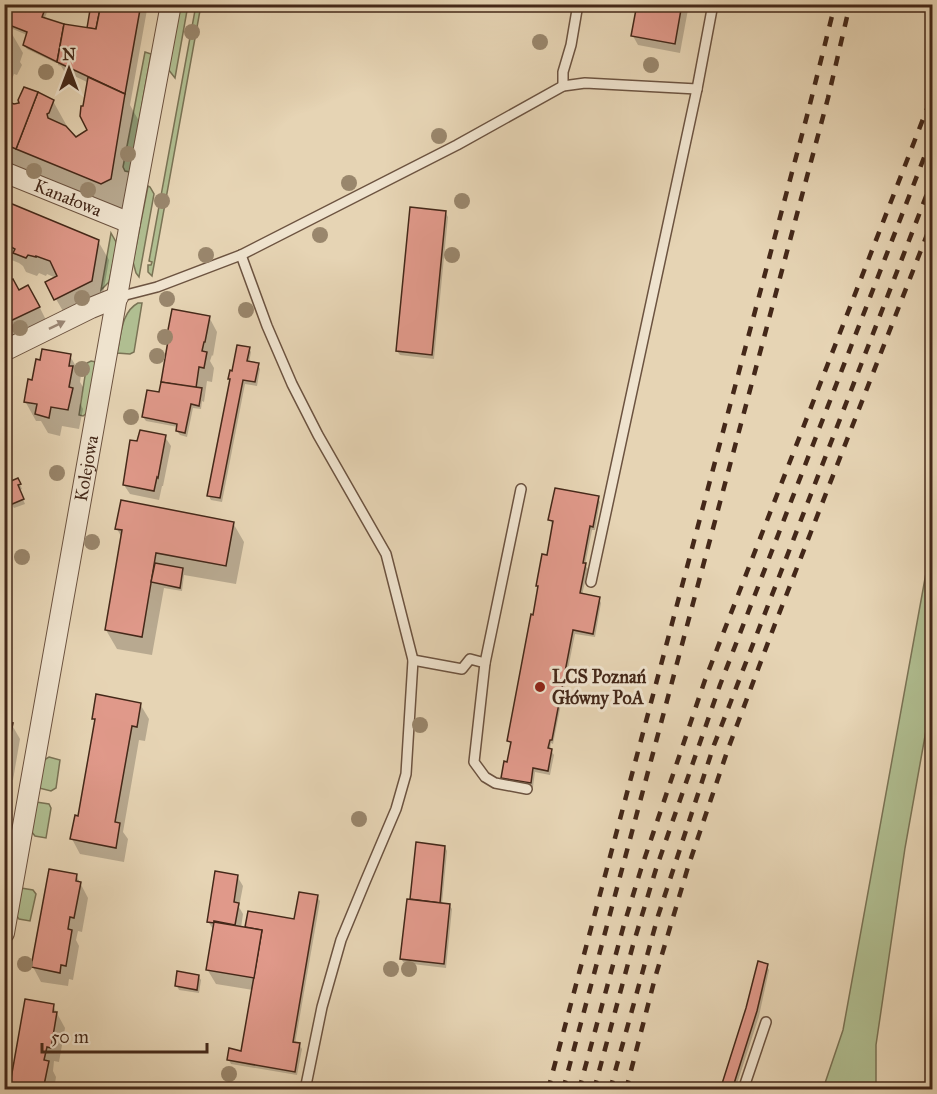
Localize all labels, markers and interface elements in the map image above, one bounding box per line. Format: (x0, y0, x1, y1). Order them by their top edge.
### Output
north arrow (39, 39, 99, 99)
text: N (62, 45, 76, 64)
street label: Kanałowa (31, 174, 105, 222)
one-way arrow (48, 320, 66, 330)
street label: Kolejowa (70, 433, 103, 503)
place label: LCS Poznań Główny PoA (552, 666, 647, 710)
marker: LCS Poznań Główny PoA (533, 680, 547, 694)
scale bar (42, 1016, 207, 1054)
text: 50 m (51, 1026, 89, 1048)

